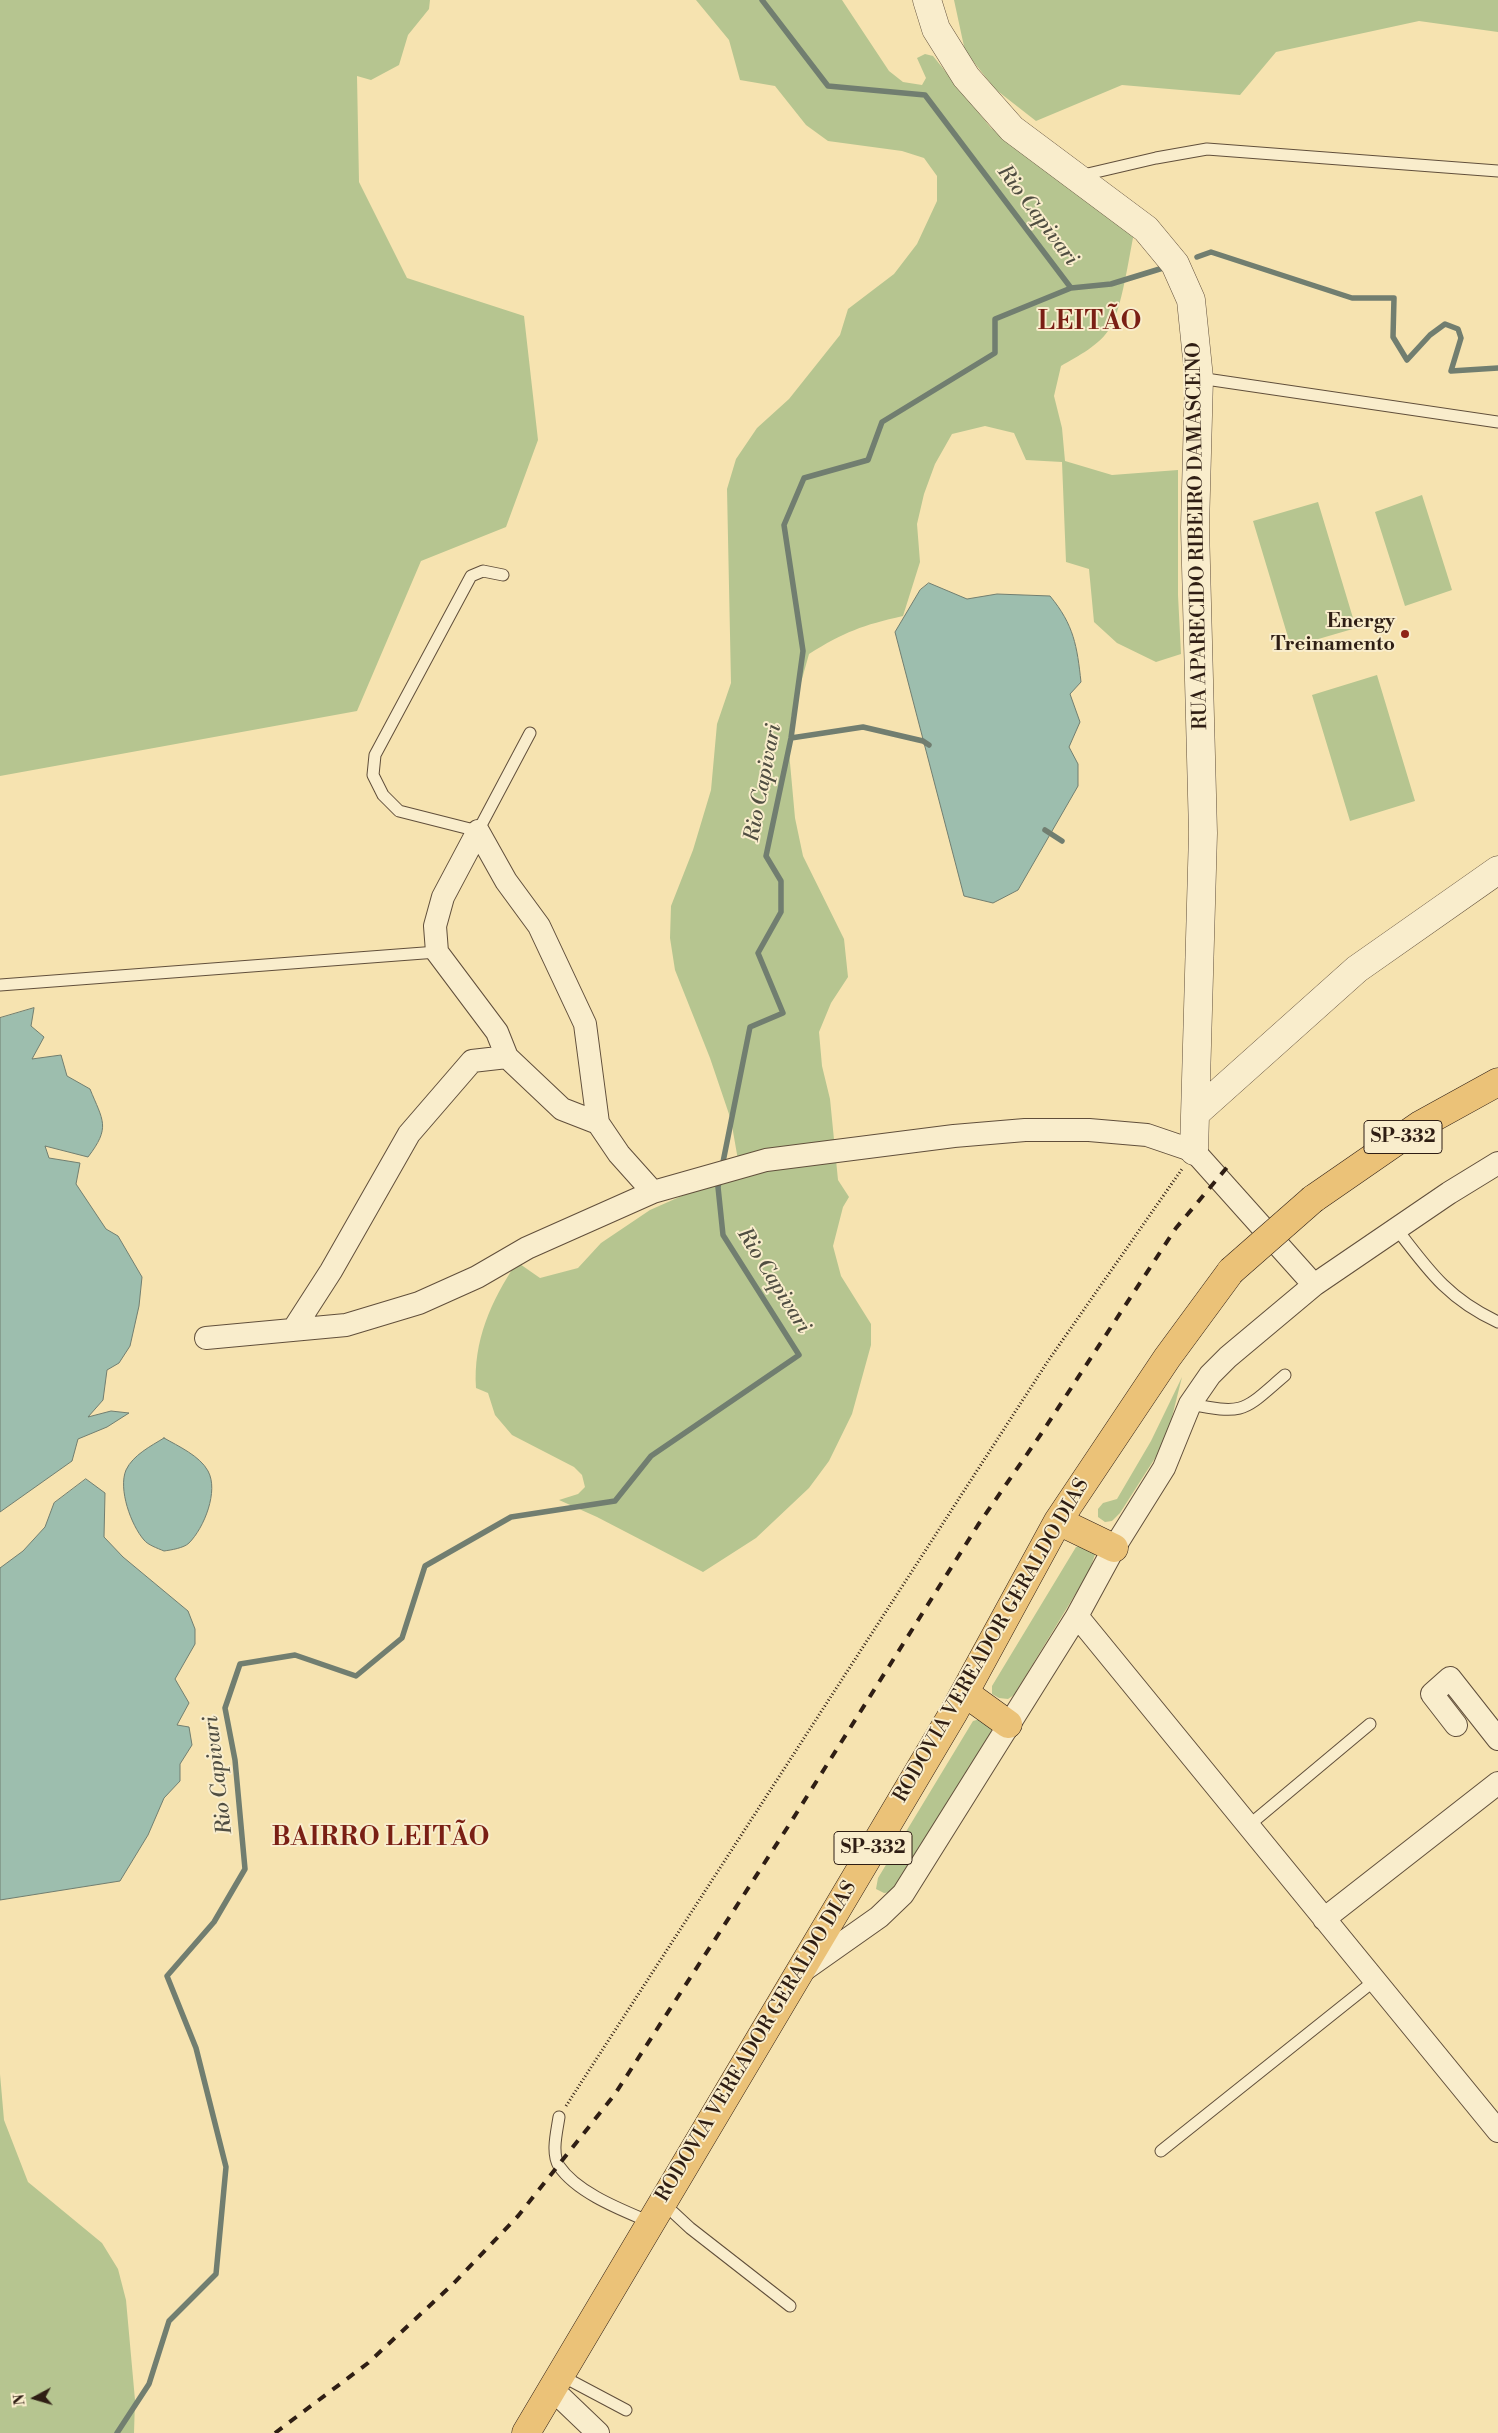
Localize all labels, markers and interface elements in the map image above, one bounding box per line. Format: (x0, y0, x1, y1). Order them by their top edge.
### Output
water label: Rio Capivari (991, 161, 1083, 271)
district label: LEITÃO (1037, 308, 1143, 338)
street label: RUA APARECIDO RIBEIRO DAMASCENO (1183, 342, 1213, 730)
place label: Energy Treinamento (1271, 610, 1395, 657)
marker: Energy Treinamento (1399, 628, 1411, 640)
water label: Rio Capivari (740, 722, 788, 844)
road number: SP-332 (1364, 1120, 1442, 1154)
water label: Rio Capivari (731, 1224, 815, 1338)
street label: RODOVIA VEREADOR GERALDO DIAS (889, 1475, 1095, 1807)
water label: Rio Capivari (199, 1714, 239, 1836)
district label: BAIRRO LEITÃO (270, 1824, 492, 1854)
road number: SP-332 (834, 1832, 912, 1865)
street label: RODOVIA VEREADOR GERALDO DIAS (651, 1877, 863, 2207)
north arrow (10, 2373, 60, 2423)
text: N (11, 2393, 30, 2406)

